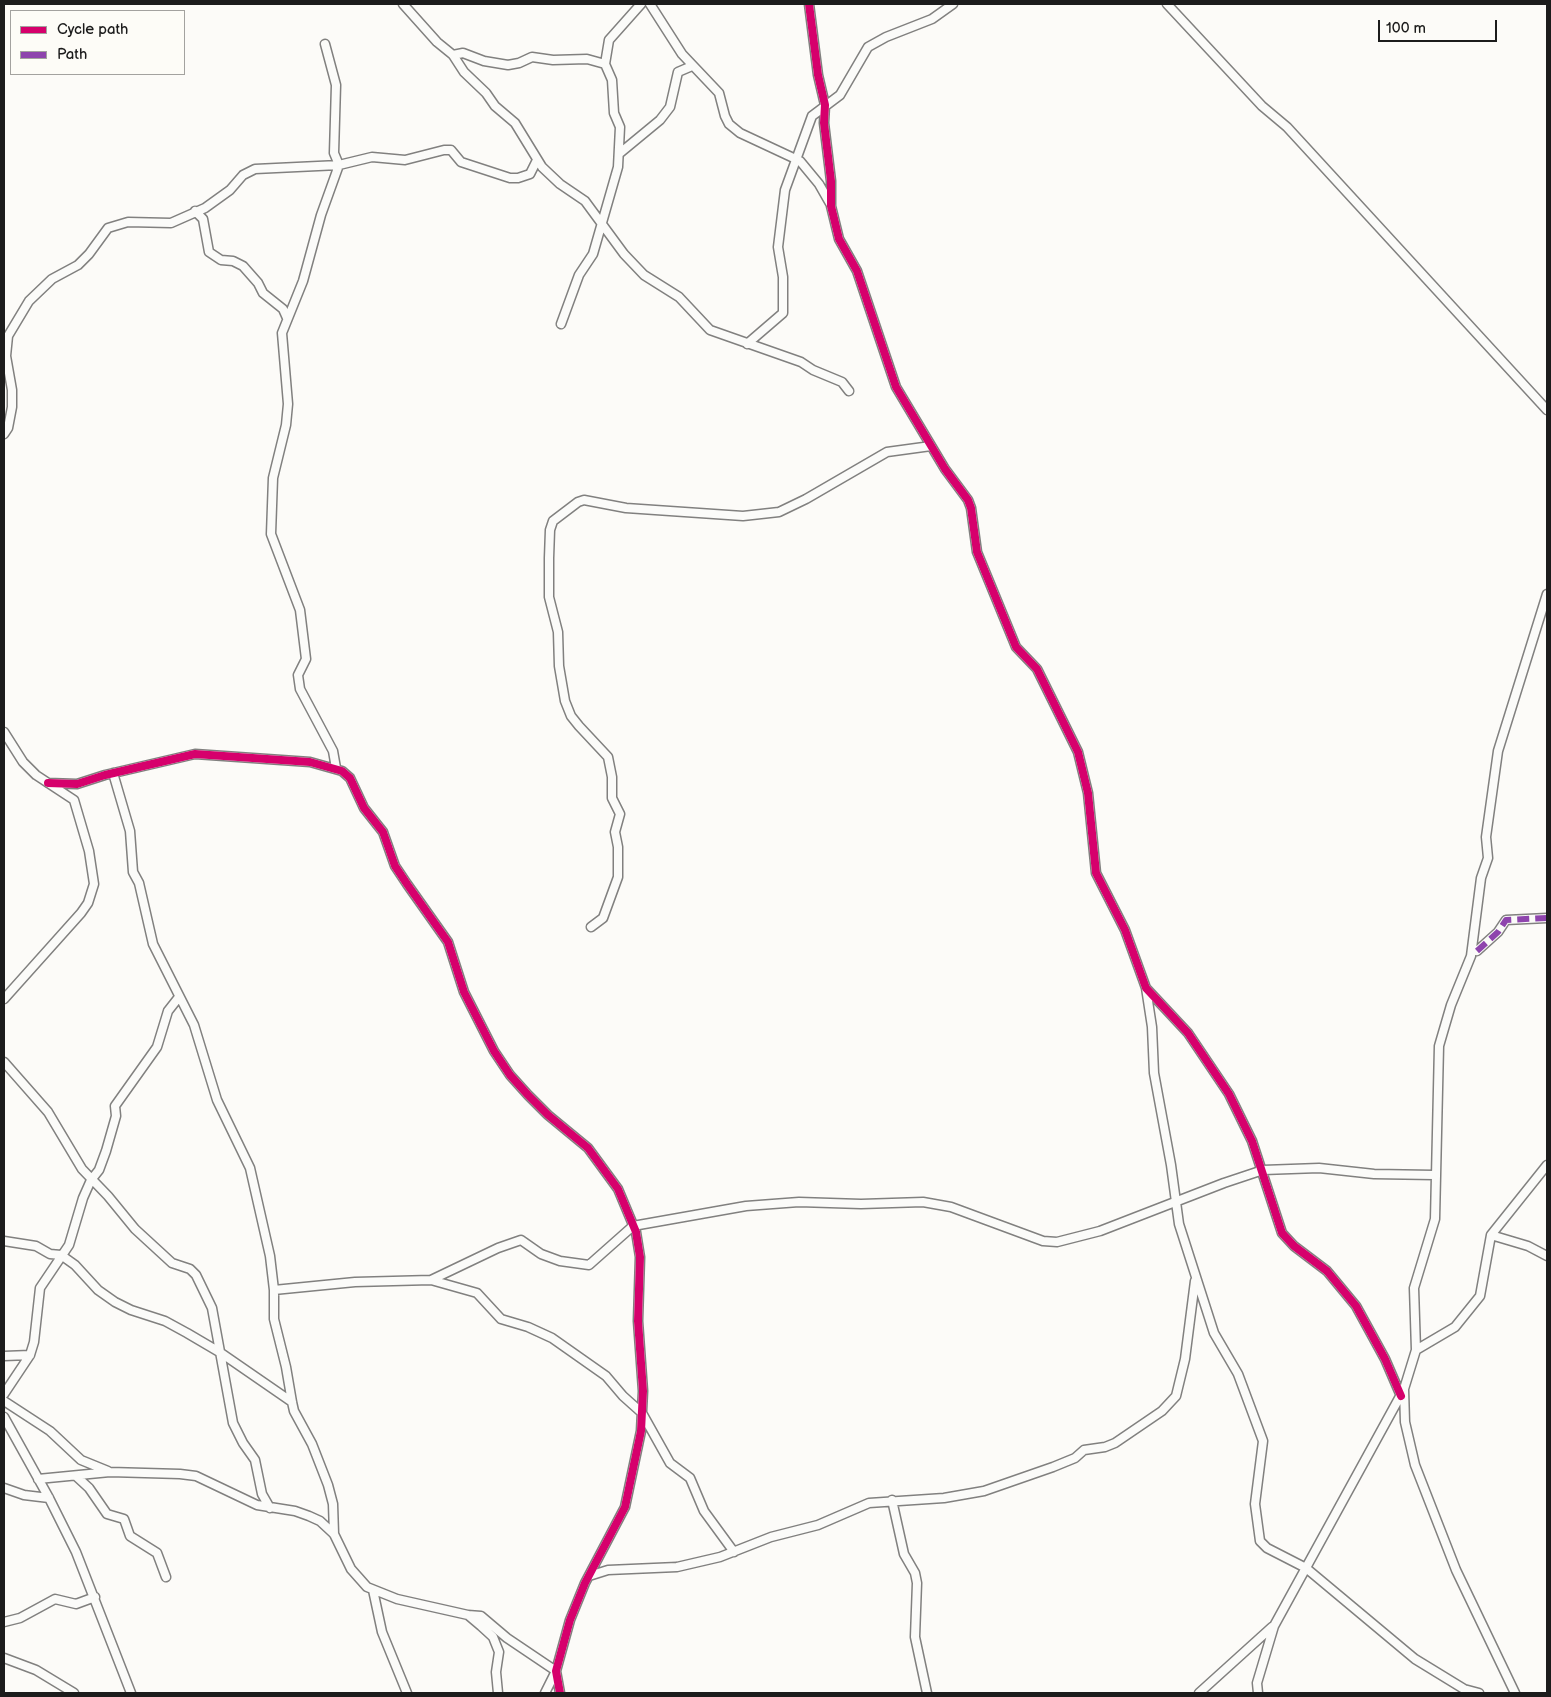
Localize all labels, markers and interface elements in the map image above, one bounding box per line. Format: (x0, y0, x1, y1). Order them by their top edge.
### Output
legend (10, 10, 185, 75)
scale bar (1381, 10, 1500, 42)
text: 100 m (1386, 19, 1426, 38)
text: Cycle path (57, 20, 128, 39)
text: Path (57, 45, 87, 64)

